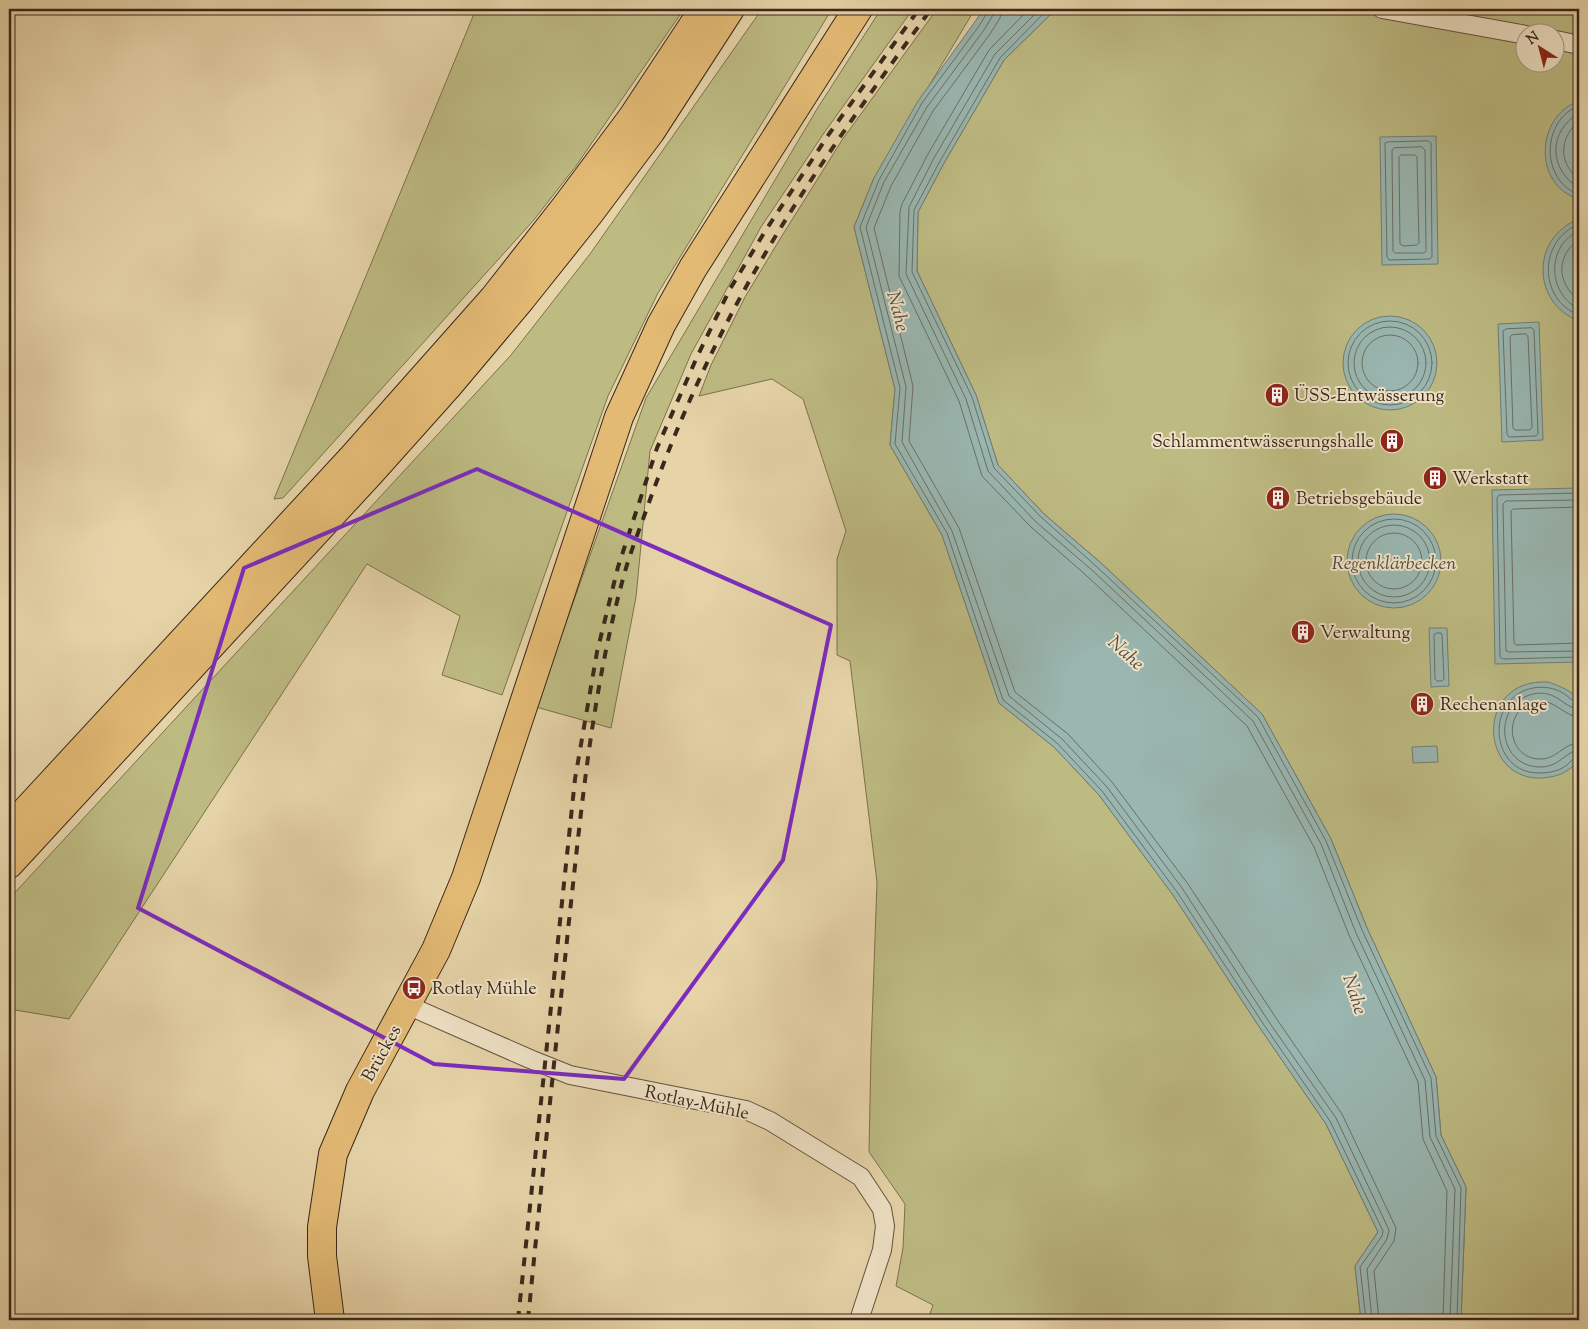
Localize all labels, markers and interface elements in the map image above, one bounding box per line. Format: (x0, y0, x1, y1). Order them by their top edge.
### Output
north arrow (1516, 22, 1566, 72)
text: N (1523, 28, 1544, 50)
water label: Nahe (878, 288, 915, 335)
building icon: ÜSS-Entwässerung (1264, 382, 1290, 408)
place label: ÜSS-Entwässerung (1294, 384, 1445, 410)
building icon: Schlammentwässerungshalle (1379, 428, 1405, 454)
place label: Schlammentwässerungshalle (1152, 430, 1374, 456)
building icon: Werkstatt (1422, 465, 1448, 491)
place label: Werkstatt (1452, 467, 1529, 493)
building icon: Betriebsgebäude (1265, 485, 1291, 511)
place label: Betriebsgebäude (1296, 487, 1422, 513)
water label: Regenklärbecken (1332, 551, 1456, 578)
building icon: Verwaltung (1290, 619, 1316, 645)
place label: Verwaltung (1320, 621, 1410, 647)
water label: Nahe (1101, 630, 1150, 678)
building icon: Rechenanlage (1409, 691, 1435, 717)
place label: Rechenanlage (1440, 693, 1547, 719)
water label: Nahe (1334, 971, 1373, 1019)
bus stop icon: Rotlay Mühle (401, 975, 427, 1001)
place label: Rotlay Mühle (432, 977, 537, 1003)
street label: Brückes (356, 1021, 409, 1087)
street label: Rotlay-Mühle (642, 1080, 751, 1128)

